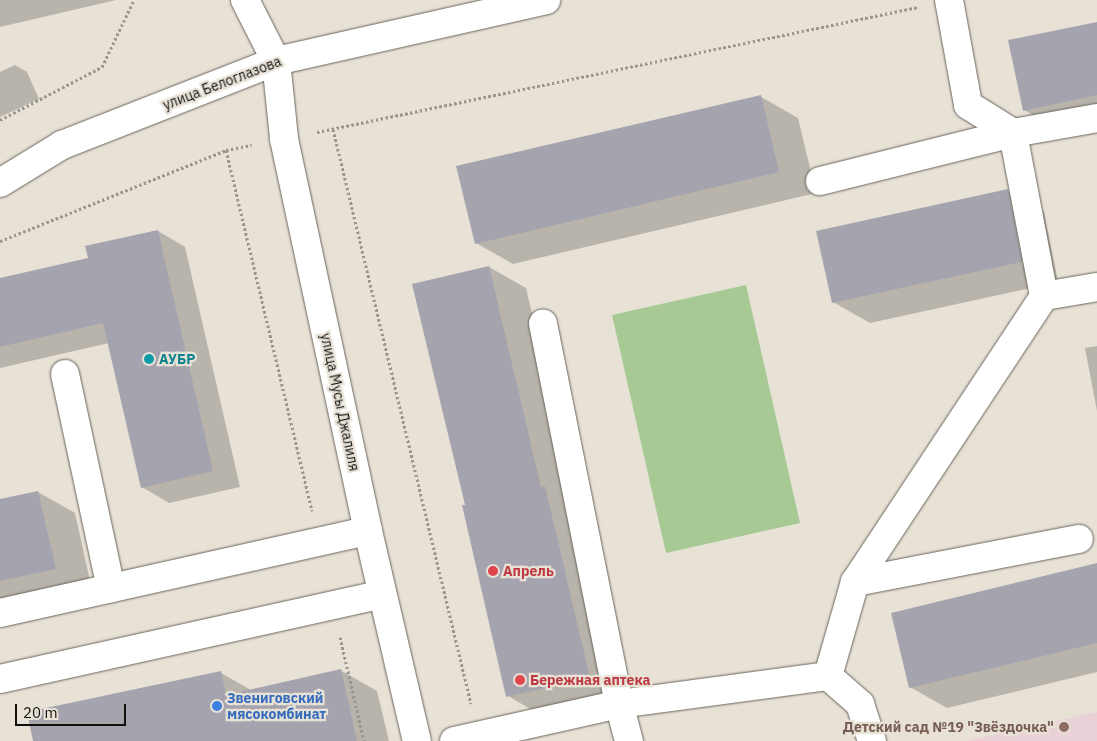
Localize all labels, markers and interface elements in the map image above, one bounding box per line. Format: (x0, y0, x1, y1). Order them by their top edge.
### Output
street label: улица Белоглазова (160, 53, 284, 113)
street label: улица Мусы Джалиля (317, 331, 363, 473)
place label: АУБР (159, 351, 195, 367)
marker: АУБР (143, 353, 155, 365)
place label: Апрель (503, 563, 554, 579)
marker: Апрель (487, 565, 499, 577)
place label: Бережная аптека (530, 672, 651, 688)
marker: Бережная аптека (514, 674, 526, 686)
place label: Звениговский мясокомбинат (227, 690, 326, 722)
scale bar (18, 694, 129, 726)
marker: Звениговский мясокомбинат (211, 700, 223, 712)
text: 20 m (23, 703, 58, 722)
place label: Детский сад №19 "Звёздочка" (843, 719, 1054, 735)
marker: Детский сад №19 "Звёздочка" (1058, 721, 1070, 733)

